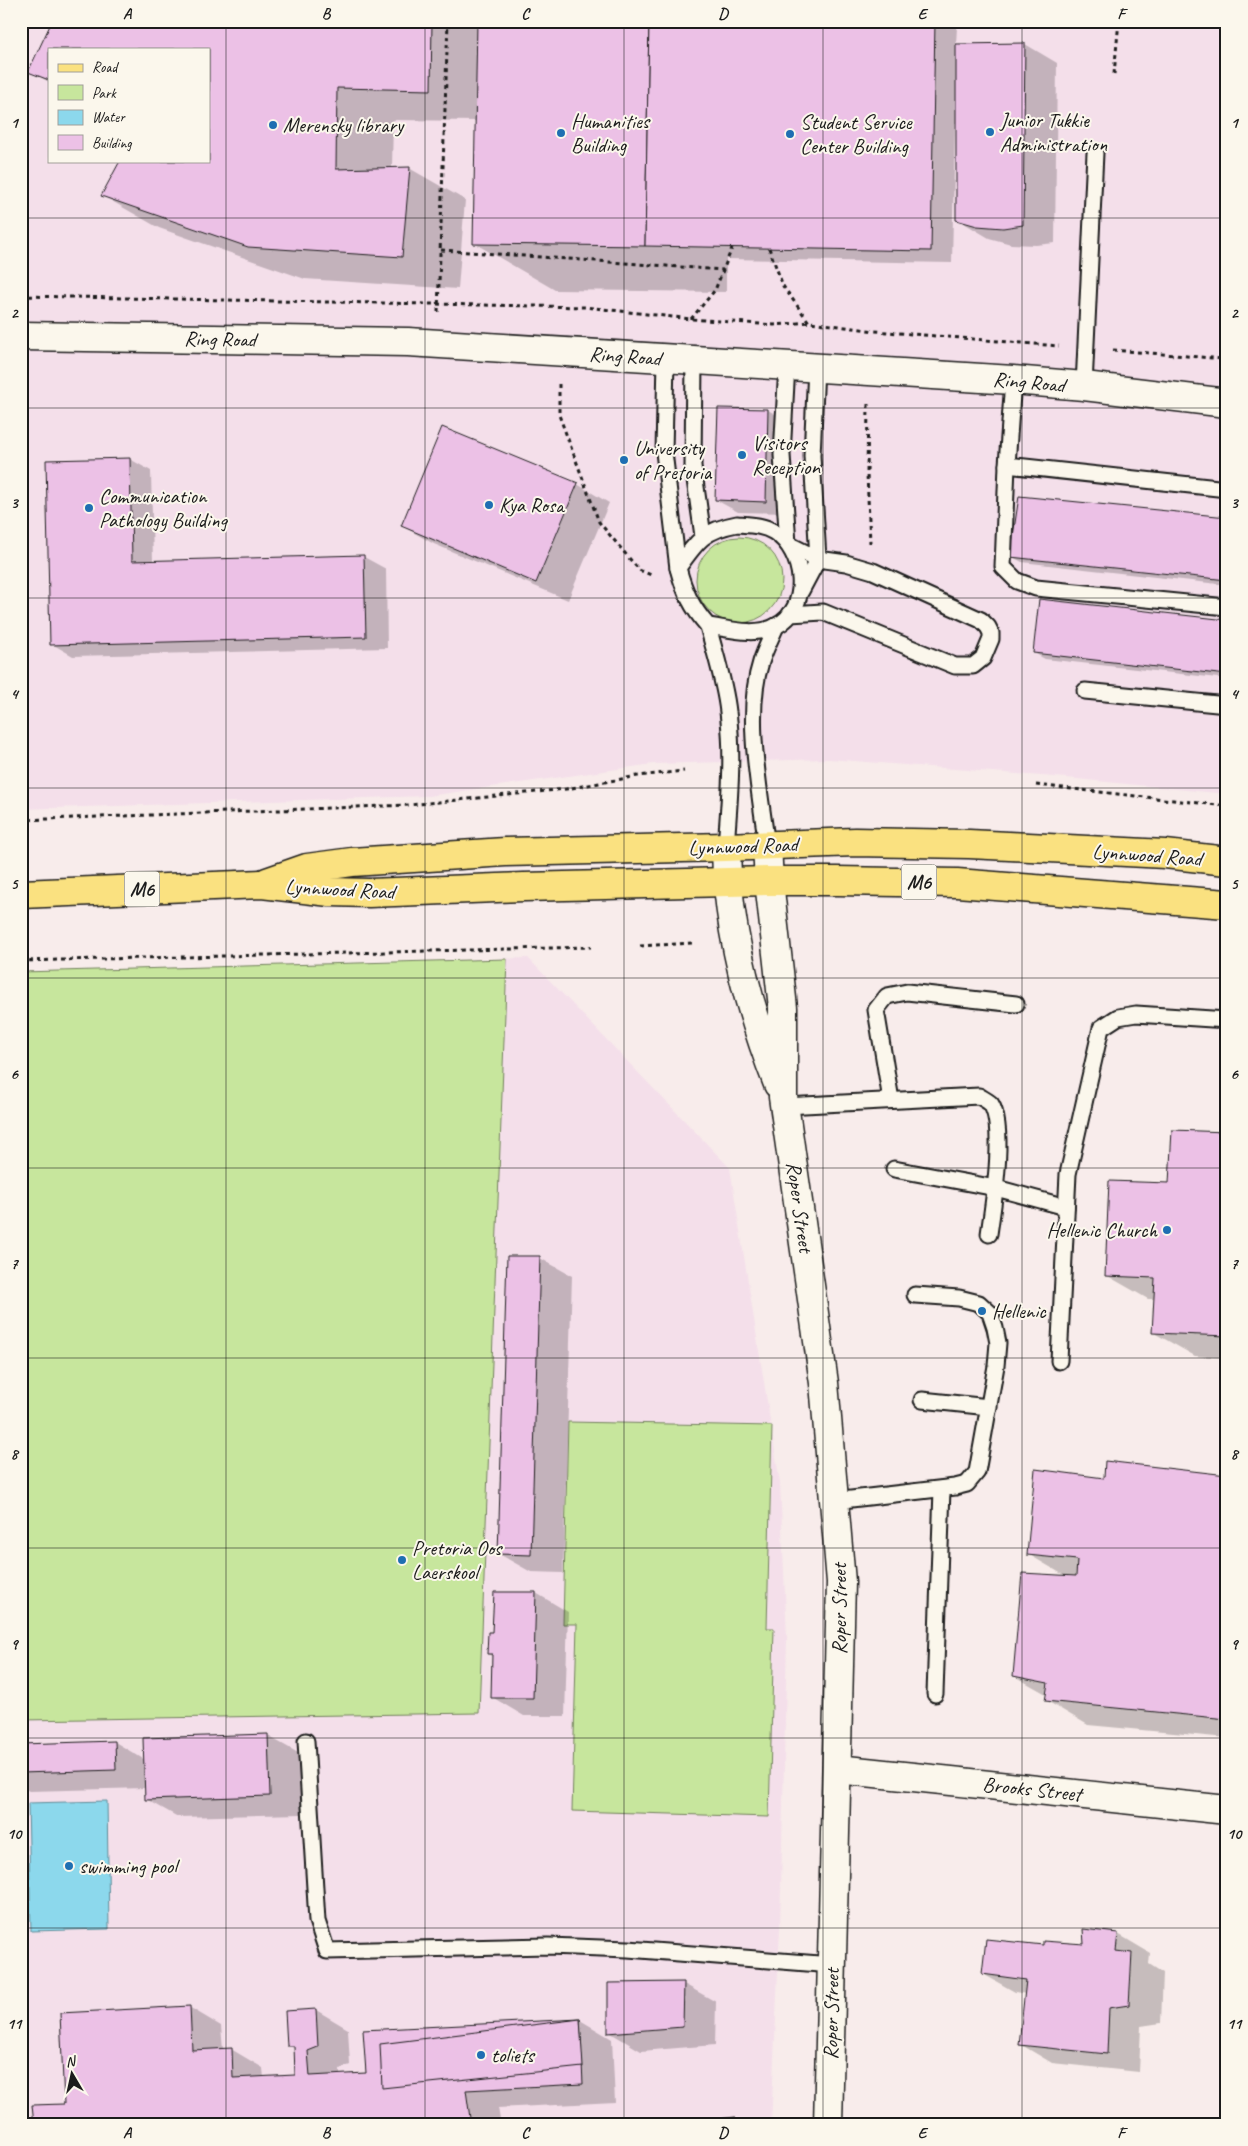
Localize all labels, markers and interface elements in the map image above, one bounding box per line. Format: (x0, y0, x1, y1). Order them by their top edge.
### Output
text: A (123, 4, 133, 24)
text: B (322, 4, 332, 24)
text: C (521, 4, 531, 24)
text: D (718, 4, 729, 24)
text: E (918, 4, 929, 24)
text: F (1117, 4, 1128, 24)
legend (48, 48, 210, 162)
text: Road (92, 58, 119, 77)
text: Park (92, 84, 117, 103)
place label: Junior Tukkie Administration (999, 107, 1108, 157)
text: Water (92, 108, 126, 127)
place label: Humanities Building (571, 108, 651, 158)
place label: Student Service Center Building (800, 109, 913, 159)
place label: Merensky library (283, 112, 405, 138)
text: 1 (10, 113, 19, 133)
text: 1 (1230, 113, 1239, 133)
marker: Merensky library (267, 119, 279, 131)
marker: Junior Tukkie Administration (984, 126, 996, 138)
marker: Humanities Building (555, 127, 567, 139)
marker: Student Service Center Building (784, 128, 796, 140)
text: Building (92, 134, 132, 153)
text: 2 (10, 303, 19, 323)
text: 2 (1230, 303, 1239, 323)
street label: Ring Road (184, 325, 259, 353)
street label: Ring Road (588, 341, 665, 372)
street label: Ring Road (992, 366, 1069, 398)
place label: Visitors Reception (752, 430, 820, 480)
place label: University of Pretoria (634, 435, 713, 485)
marker: Visitors Reception (736, 449, 748, 461)
marker: University of Pretoria (618, 454, 630, 466)
place label: Communication Pathology Building (99, 483, 228, 533)
place label: Kya Rosa (499, 492, 566, 518)
text: 3 (10, 493, 19, 513)
text: 3 (1230, 493, 1239, 513)
marker: Kya Rosa (483, 499, 495, 511)
marker: Communication Pathology Building (83, 502, 95, 514)
text: 4 (10, 684, 19, 704)
text: 4 (1230, 684, 1239, 704)
street label: Lynnwood Road (688, 831, 801, 861)
street label: Lynnwood Road (1091, 838, 1205, 872)
road number: M6 (902, 864, 936, 900)
road number: M6 (124, 872, 160, 906)
street label: Lynnwood Road (285, 873, 398, 905)
text: 5 (11, 874, 20, 894)
text: 5 (1231, 874, 1240, 894)
text: 6 (10, 1064, 19, 1084)
text: 6 (1230, 1064, 1239, 1084)
street label: Roper Street (781, 1160, 820, 1256)
place label: Hellenic Church (1047, 1217, 1158, 1243)
marker: Hellenic Church (1161, 1224, 1173, 1236)
text: 7 (10, 1254, 19, 1274)
text: 7 (1230, 1254, 1239, 1274)
place label: Hellenic (992, 1298, 1047, 1324)
marker: Hellenic (976, 1305, 988, 1317)
text: 8 (10, 1444, 19, 1464)
text: 8 (1230, 1444, 1239, 1464)
place label: Pretoria Oos Laerskool (412, 1535, 503, 1585)
marker: Pretoria Oos Laerskool (396, 1554, 408, 1566)
street label: Roper Street (826, 1561, 852, 1655)
text: 9 (10, 1634, 19, 1654)
text: 9 (1230, 1634, 1239, 1654)
street label: Brooks Street (981, 1771, 1086, 1807)
text: 10 (7, 1824, 23, 1844)
text: 10 (1227, 1824, 1243, 1844)
place label: swimming pool (79, 1853, 180, 1879)
marker: swimming pool (63, 1860, 75, 1872)
street label: Roper Street (817, 1966, 845, 2060)
text: 11 (7, 2014, 23, 2034)
text: 11 (1227, 2014, 1243, 2034)
place label: toliets (491, 2042, 536, 2068)
north arrow (48, 2048, 98, 2098)
marker: toliets (475, 2049, 487, 2061)
text: N (64, 2052, 78, 2071)
text: A (123, 2123, 133, 2143)
text: B (322, 2123, 332, 2143)
text: C (521, 2123, 531, 2143)
text: D (718, 2123, 729, 2143)
text: E (918, 2123, 929, 2143)
text: F (1117, 2123, 1128, 2143)

